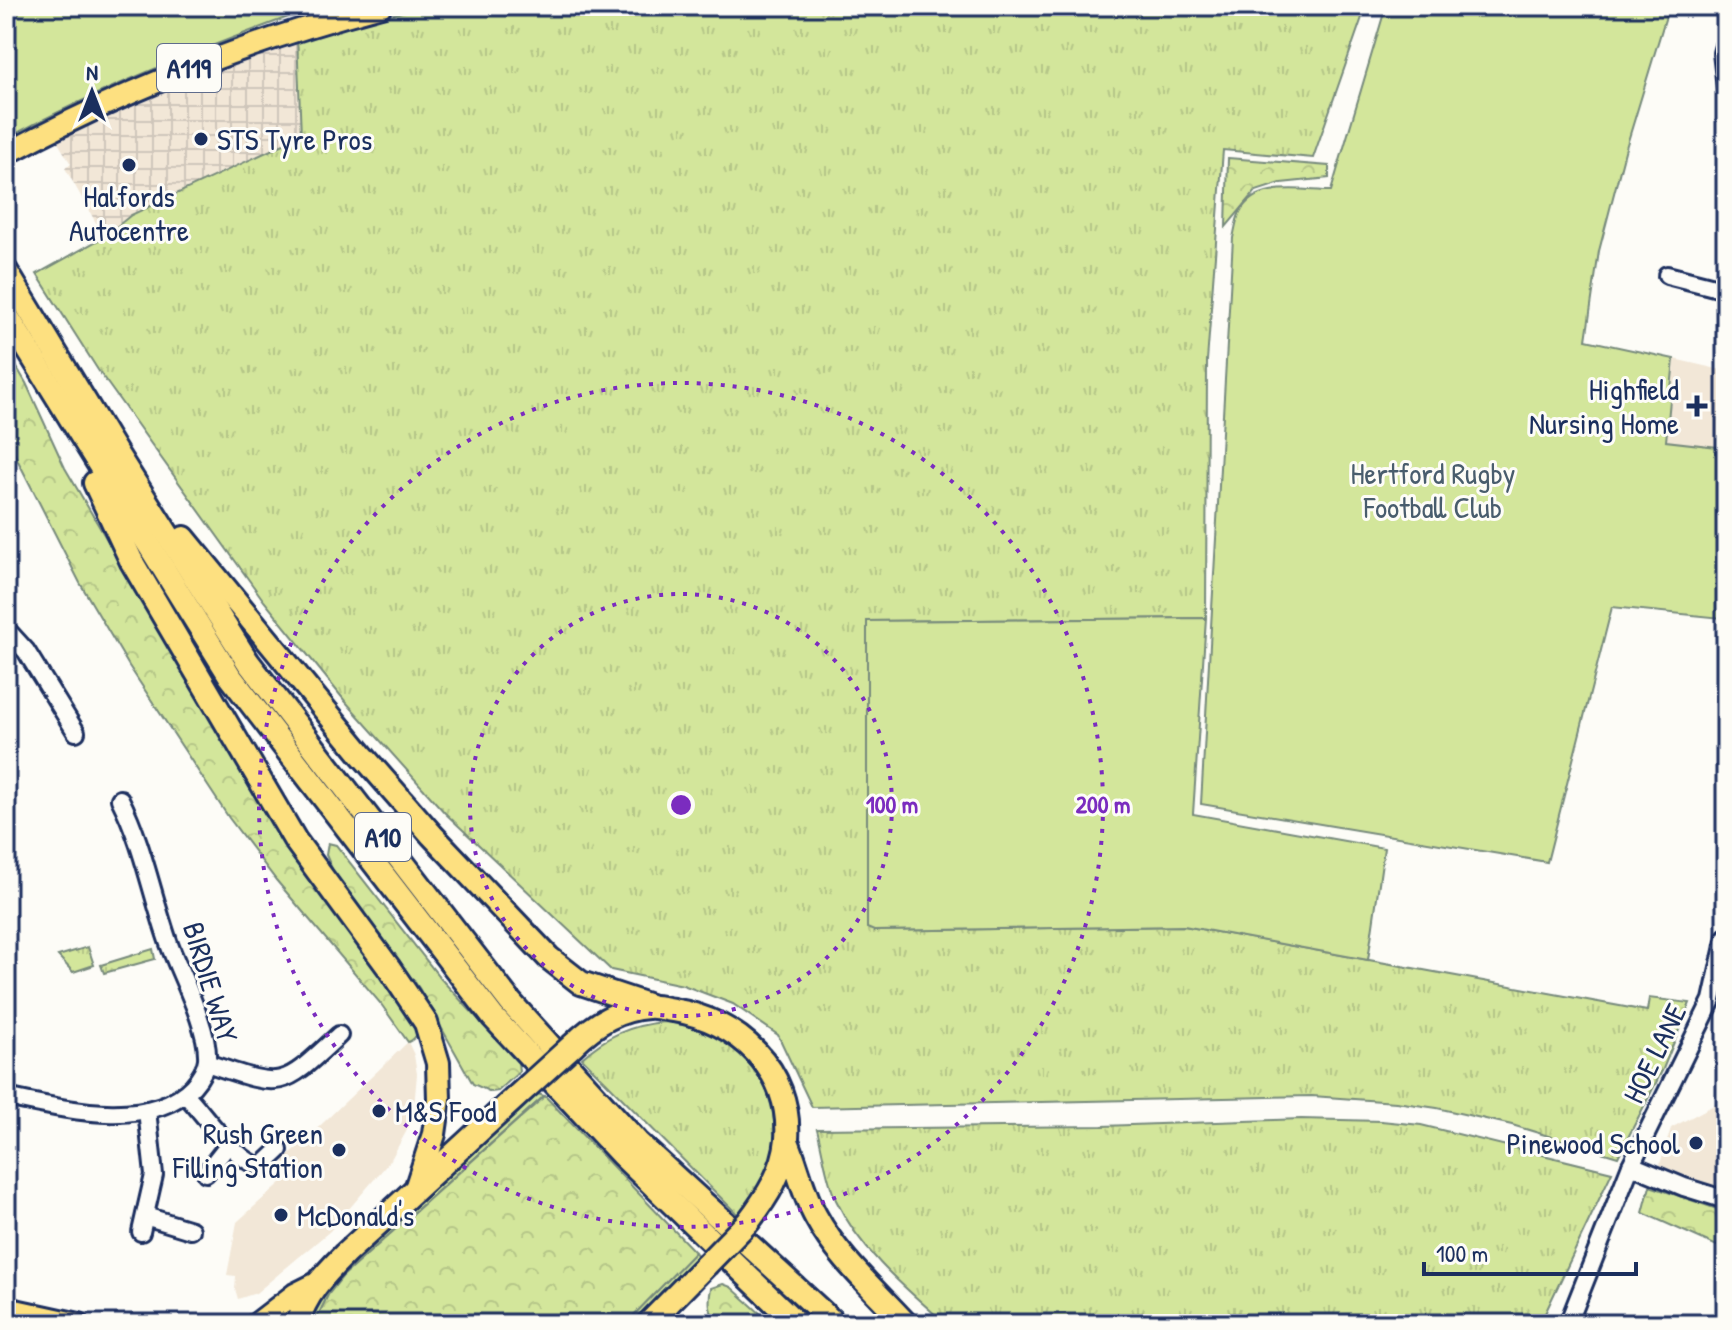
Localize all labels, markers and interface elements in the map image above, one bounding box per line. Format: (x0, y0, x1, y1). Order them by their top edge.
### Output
road number: A119 (157, 44, 221, 92)
north arrow (52, 52, 132, 132)
text: N (86, 57, 98, 87)
place label: STS Tyre Pros (217, 119, 372, 159)
marker: STS Tyre Pros (192, 130, 210, 148)
marker: Halfords Autocentre (120, 156, 138, 174)
place label: Halfords Autocentre (69, 176, 189, 250)
place label: Highfield Nursing Home (1529, 369, 1679, 443)
marker: Highfield Nursing Home (1686, 395, 1708, 417)
park label: Hertford Rugby Football Club (1351, 453, 1515, 527)
text: 100 m (866, 788, 918, 820)
text: 200 m (1076, 788, 1130, 820)
centre of rings (667, 791, 695, 819)
road number: A10 (355, 813, 411, 861)
street label: BIRDIE WAY (174, 917, 248, 1047)
street label: HOE LANE (1613, 997, 1695, 1109)
place label: M&S Food (395, 1091, 497, 1131)
marker: M&S Food (370, 1102, 388, 1120)
place label: Rush Green Filling Station (172, 1113, 323, 1187)
place label: Pinewood School (1507, 1123, 1680, 1163)
marker: Pinewood School (1687, 1134, 1705, 1152)
marker: Rush Green Filling Station (330, 1141, 348, 1159)
place label: McDonald's (297, 1195, 414, 1235)
marker: McDonald's (272, 1206, 290, 1224)
scale bar (1424, 1226, 1636, 1276)
text: 100 m (1436, 1237, 1488, 1269)

